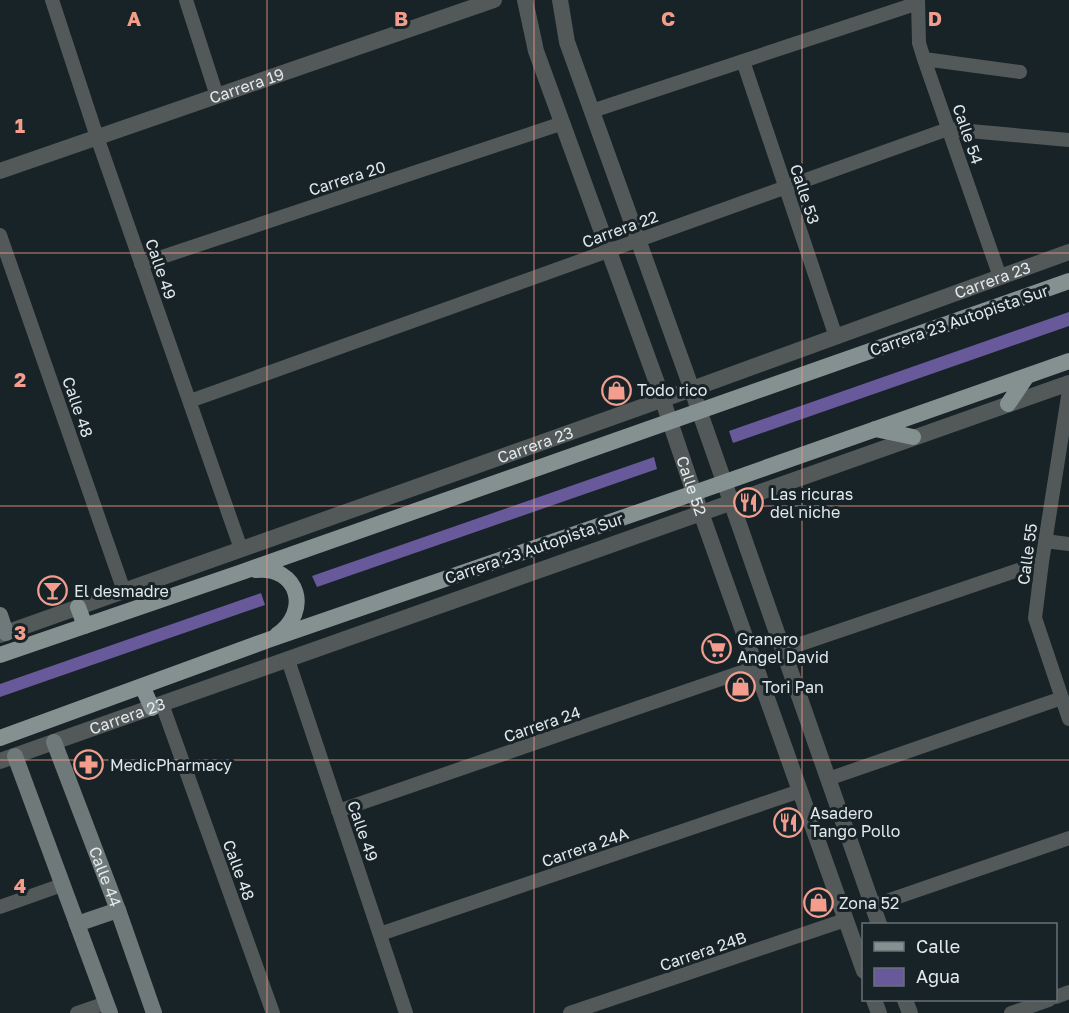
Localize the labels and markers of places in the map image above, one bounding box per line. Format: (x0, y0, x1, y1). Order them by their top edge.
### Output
shop icon: Todo rico (600, 374, 632, 406)
place label: Todo rico (637, 380, 707, 400)
place label: Las ricuras del niche (770, 484, 853, 522)
restaurant icon: Las ricuras del niche (733, 487, 765, 519)
bar icon: El desmadre (37, 575, 69, 607)
place label: El desmadre (74, 581, 169, 601)
place label: Granero Angel David (737, 629, 829, 667)
supermarket icon: Granero Angel David (700, 632, 732, 664)
shop icon: Tori Pan (725, 671, 757, 703)
place label: Tori Pan (762, 677, 824, 697)
pharmacy icon: MedicPharmacy (73, 749, 105, 781)
place label: MedicPharmacy (110, 755, 232, 775)
place label: Asadero Tango Pollo (810, 803, 900, 841)
restaurant icon: Asadero Tango Pollo (773, 806, 805, 838)
shop icon: Zona 52 (802, 887, 834, 919)
place label: Zona 52 (839, 893, 899, 913)

